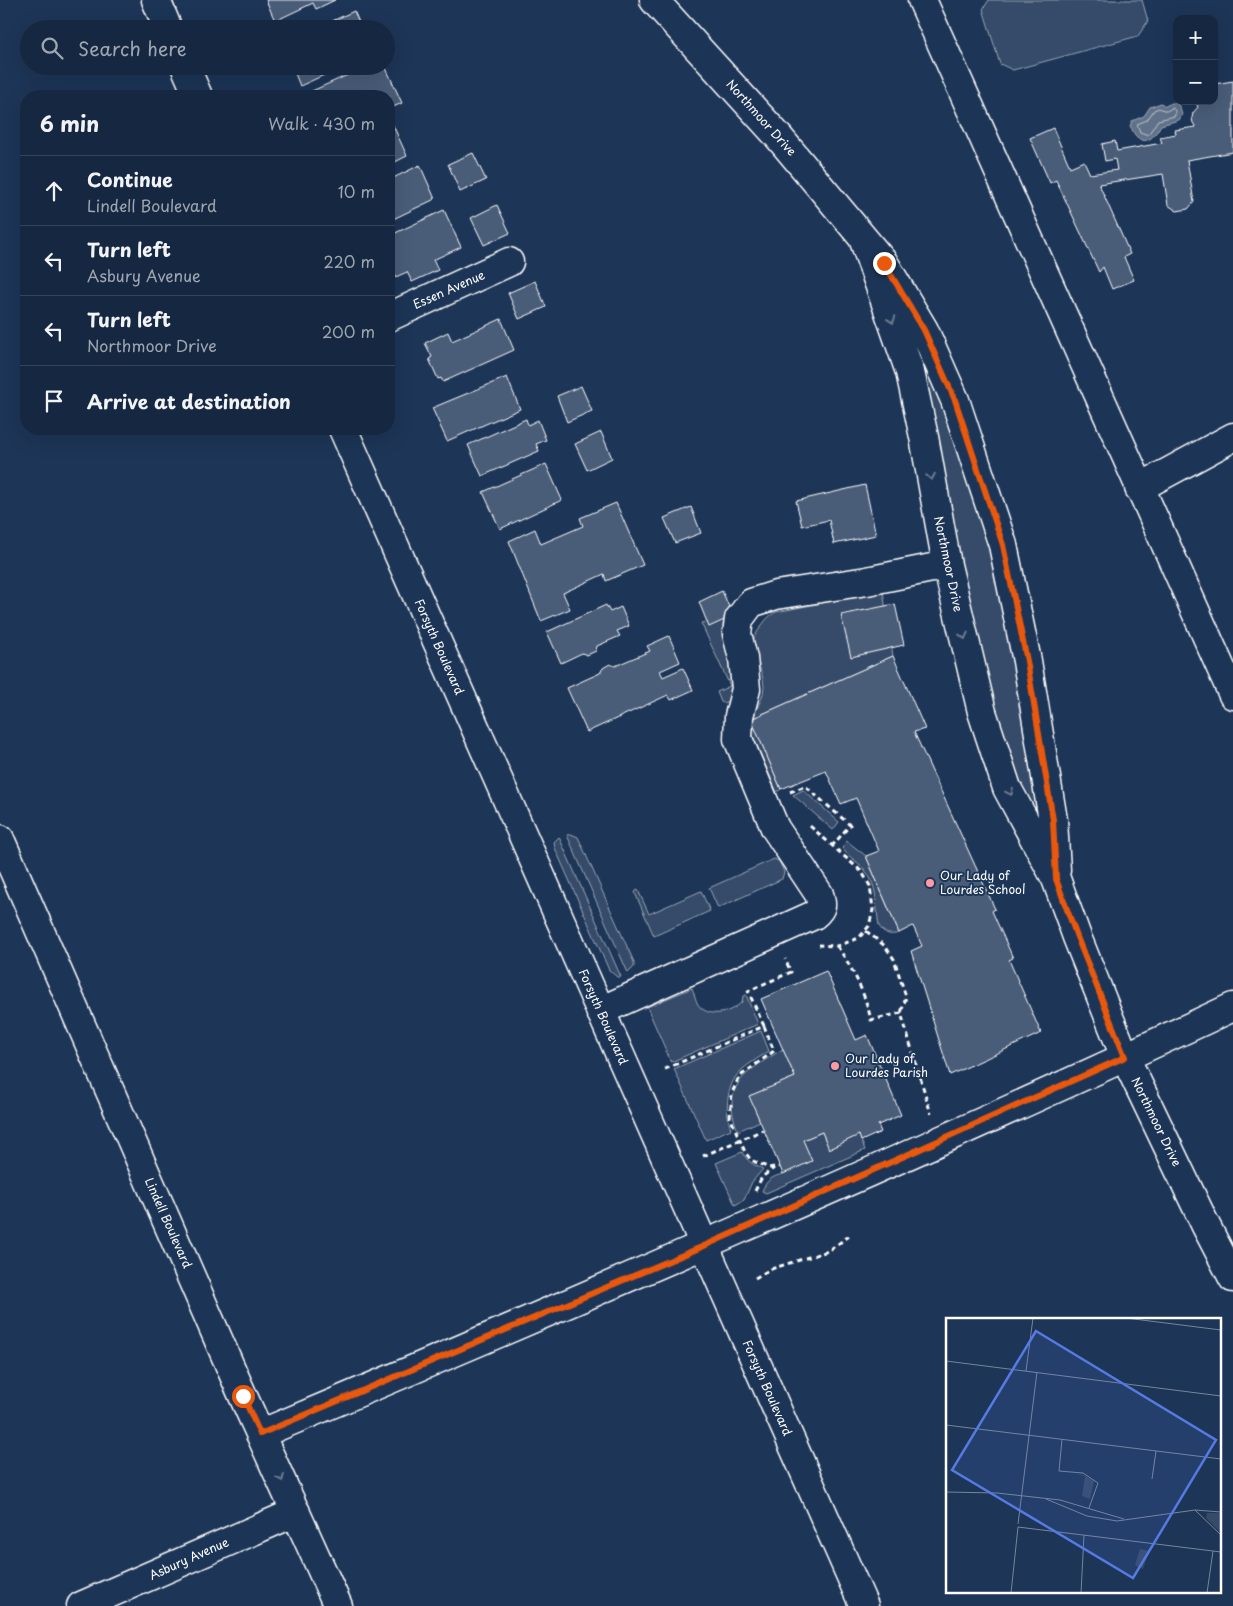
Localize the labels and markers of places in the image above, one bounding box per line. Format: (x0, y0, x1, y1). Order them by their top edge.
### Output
place label: Our Lady of Lourdes School (940, 866, 1025, 898)
marker: Our Lady of Lourdes School (924, 877, 936, 889)
place label: Our Lady of Lourdes Parish (845, 1049, 928, 1081)
marker: Our Lady of Lourdes Parish (829, 1060, 841, 1072)

